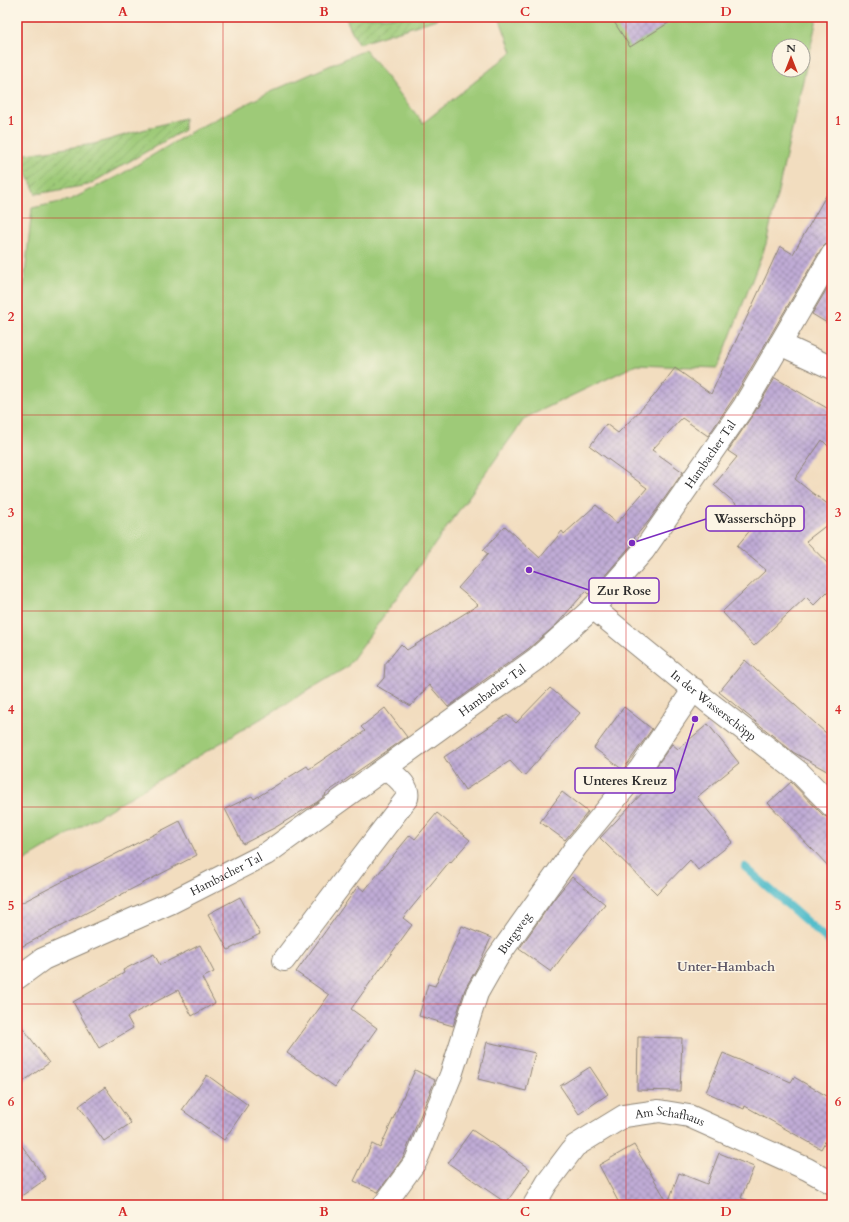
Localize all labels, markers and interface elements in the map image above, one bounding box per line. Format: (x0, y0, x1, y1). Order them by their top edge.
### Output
text: A (118, 3, 128, 21)
text: B (319, 3, 329, 21)
text: C (520, 3, 530, 21)
text: D (720, 3, 732, 21)
north arrow (771, 38, 811, 78)
text: N (786, 41, 796, 56)
text: 1 (8, 112, 14, 130)
text: 1 (835, 112, 841, 130)
text: 2 (8, 308, 15, 326)
text: 2 (835, 308, 842, 326)
street label: Hambacher Tal (681, 417, 740, 491)
text: 3 (8, 504, 15, 522)
text: 3 (835, 504, 842, 522)
callout: Wasserschöpp (706, 506, 804, 531)
text: Wasserschöpp (713, 510, 796, 528)
callout: Zur Rose (589, 578, 659, 603)
text: Zur Rose (597, 582, 651, 600)
street label: Hambacher Tal (456, 661, 529, 720)
street label: In der Wasserschöpp (667, 666, 760, 744)
text: 4 (8, 701, 15, 719)
text: 4 (835, 701, 842, 719)
callout: Unteres Kreuz (575, 768, 675, 793)
text: Unteres Kreuz (583, 772, 668, 790)
street label: Hambacher Tal (187, 849, 265, 899)
text: 5 (8, 897, 14, 915)
text: 5 (835, 897, 841, 915)
street label: Burgweg (494, 909, 535, 957)
district label: Unter-Hambach (677, 958, 775, 976)
text: 6 (8, 1093, 15, 1111)
text: 6 (835, 1093, 842, 1111)
street label: Am Schafhaus (634, 1103, 707, 1130)
text: A (118, 1203, 128, 1221)
text: B (319, 1203, 329, 1221)
text: C (520, 1203, 530, 1221)
text: D (720, 1203, 732, 1221)

